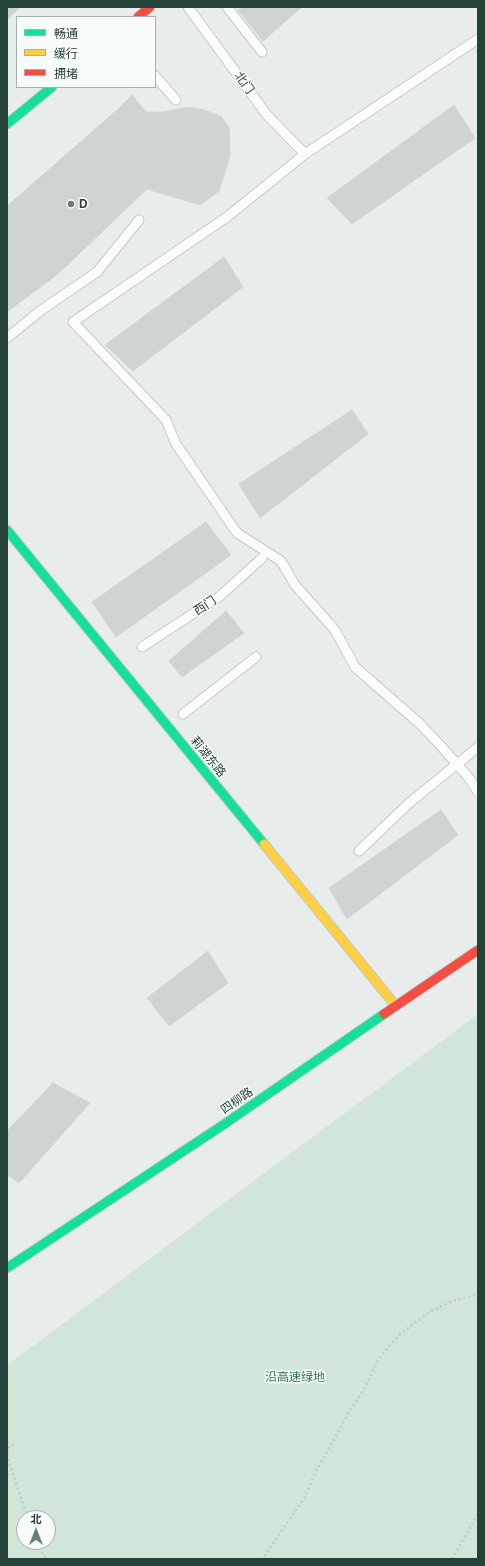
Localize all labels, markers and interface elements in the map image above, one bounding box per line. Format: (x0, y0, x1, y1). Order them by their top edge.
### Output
legend (16, 16, 156, 88)
text: 畅通 (54, 26, 78, 41)
text: 缓行 (54, 46, 78, 61)
text: 拥堵 (54, 66, 78, 81)
street label: 北门 (231, 69, 257, 97)
place label: D (79, 197, 88, 211)
marker: D (66, 199, 76, 209)
street label: 西门 (191, 593, 219, 619)
street label: 莉湖东路 (187, 734, 229, 780)
street label: 四柳路 (218, 1085, 256, 1117)
park label: 沿高速绿地 (265, 1370, 325, 1384)
north arrow (16, 1510, 56, 1550)
text: 北 (31, 1512, 42, 1526)

